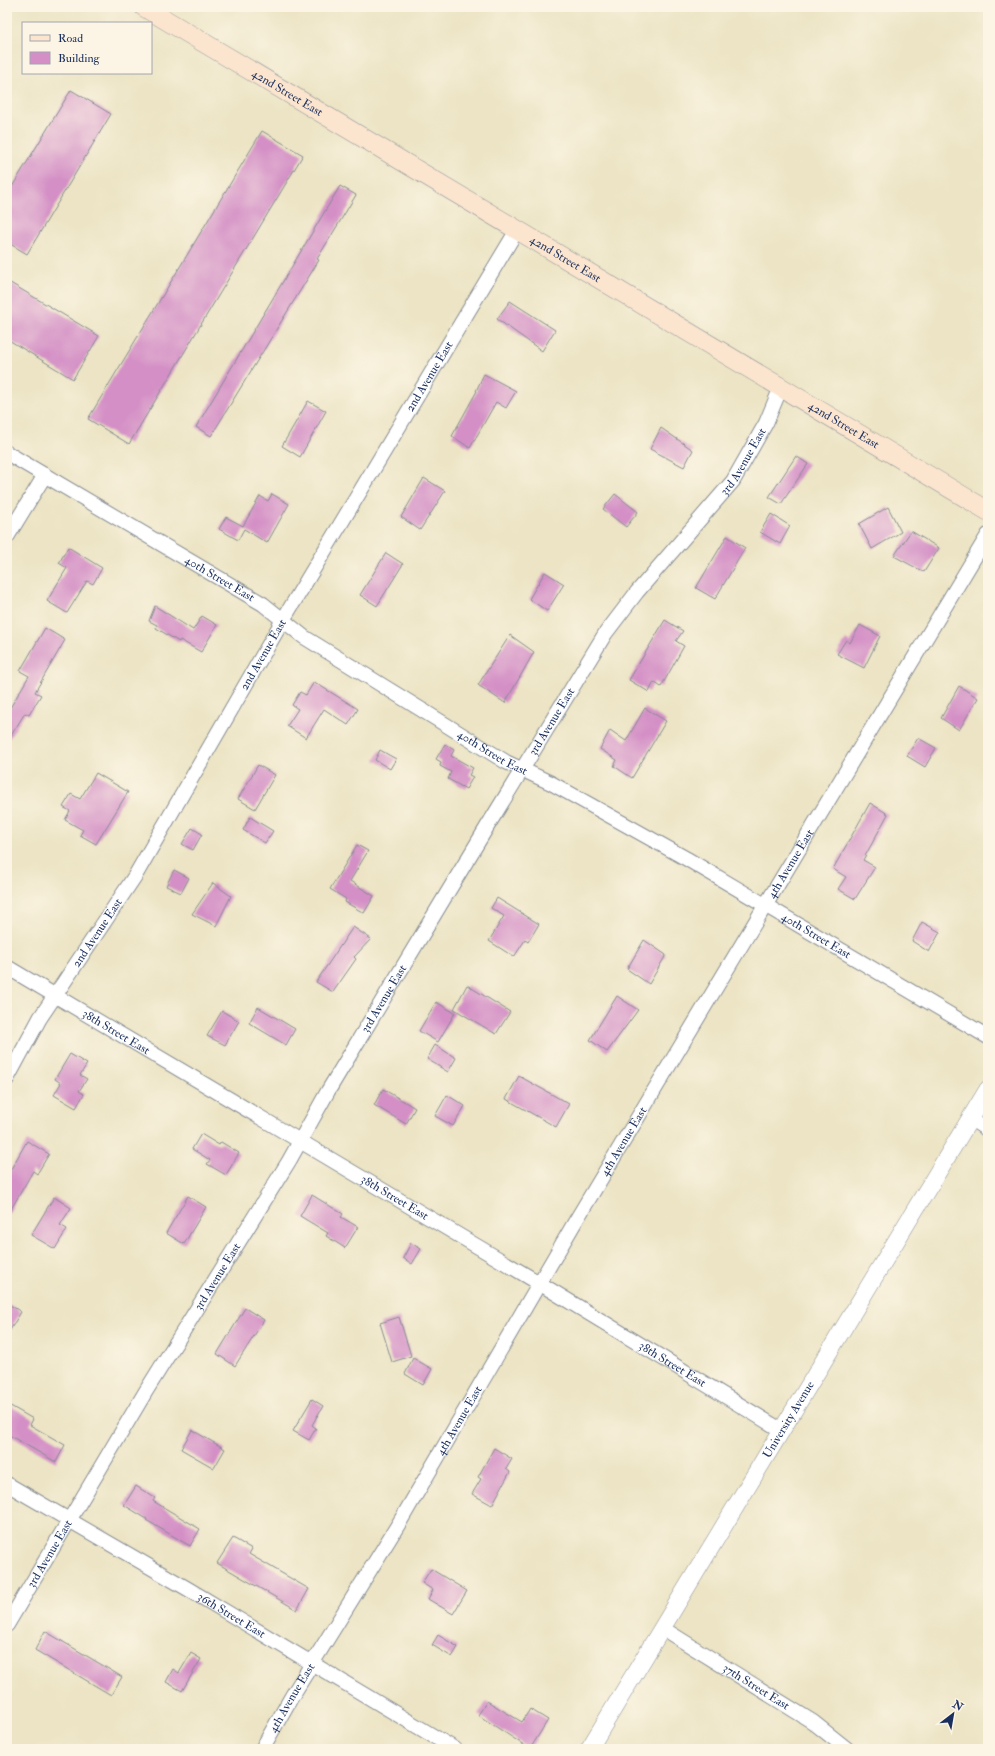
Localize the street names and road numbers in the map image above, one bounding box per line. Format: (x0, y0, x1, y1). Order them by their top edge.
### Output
street label: 42nd Street East (249, 66, 326, 120)
street label: 42nd Street East (527, 232, 604, 286)
street label: 2nd Avenue East (403, 339, 457, 415)
street label: 42nd Street East (805, 398, 882, 452)
street label: 3rd Avenue East (717, 425, 770, 499)
street label: 40th Street East (182, 553, 257, 605)
street label: 2nd Avenue East (237, 616, 290, 693)
street label: 3rd Avenue East (526, 685, 578, 758)
street label: 40th Street East (455, 727, 530, 779)
street label: 4th Avenue East (764, 827, 817, 901)
street label: 2nd Avenue East (69, 896, 126, 970)
street label: 40th Street East (778, 909, 854, 962)
street label: 3rd Avenue East (358, 962, 410, 1035)
street label: 38th Street East (79, 1006, 153, 1058)
street label: 4th Avenue East (597, 1104, 650, 1179)
street label: 38th Street East (358, 1172, 431, 1224)
street label: 3rd Avenue East (191, 1240, 244, 1313)
street label: 38th Street East (636, 1338, 709, 1391)
street label: University Avenue (760, 1378, 818, 1461)
street label: 4th Avenue East (433, 1383, 486, 1458)
street label: 3rd Avenue East (24, 1517, 76, 1591)
street label: 36th Street East (195, 1589, 268, 1642)
street label: 4th Avenue East (266, 1661, 318, 1736)
street label: 37th Street East (720, 1661, 792, 1714)

